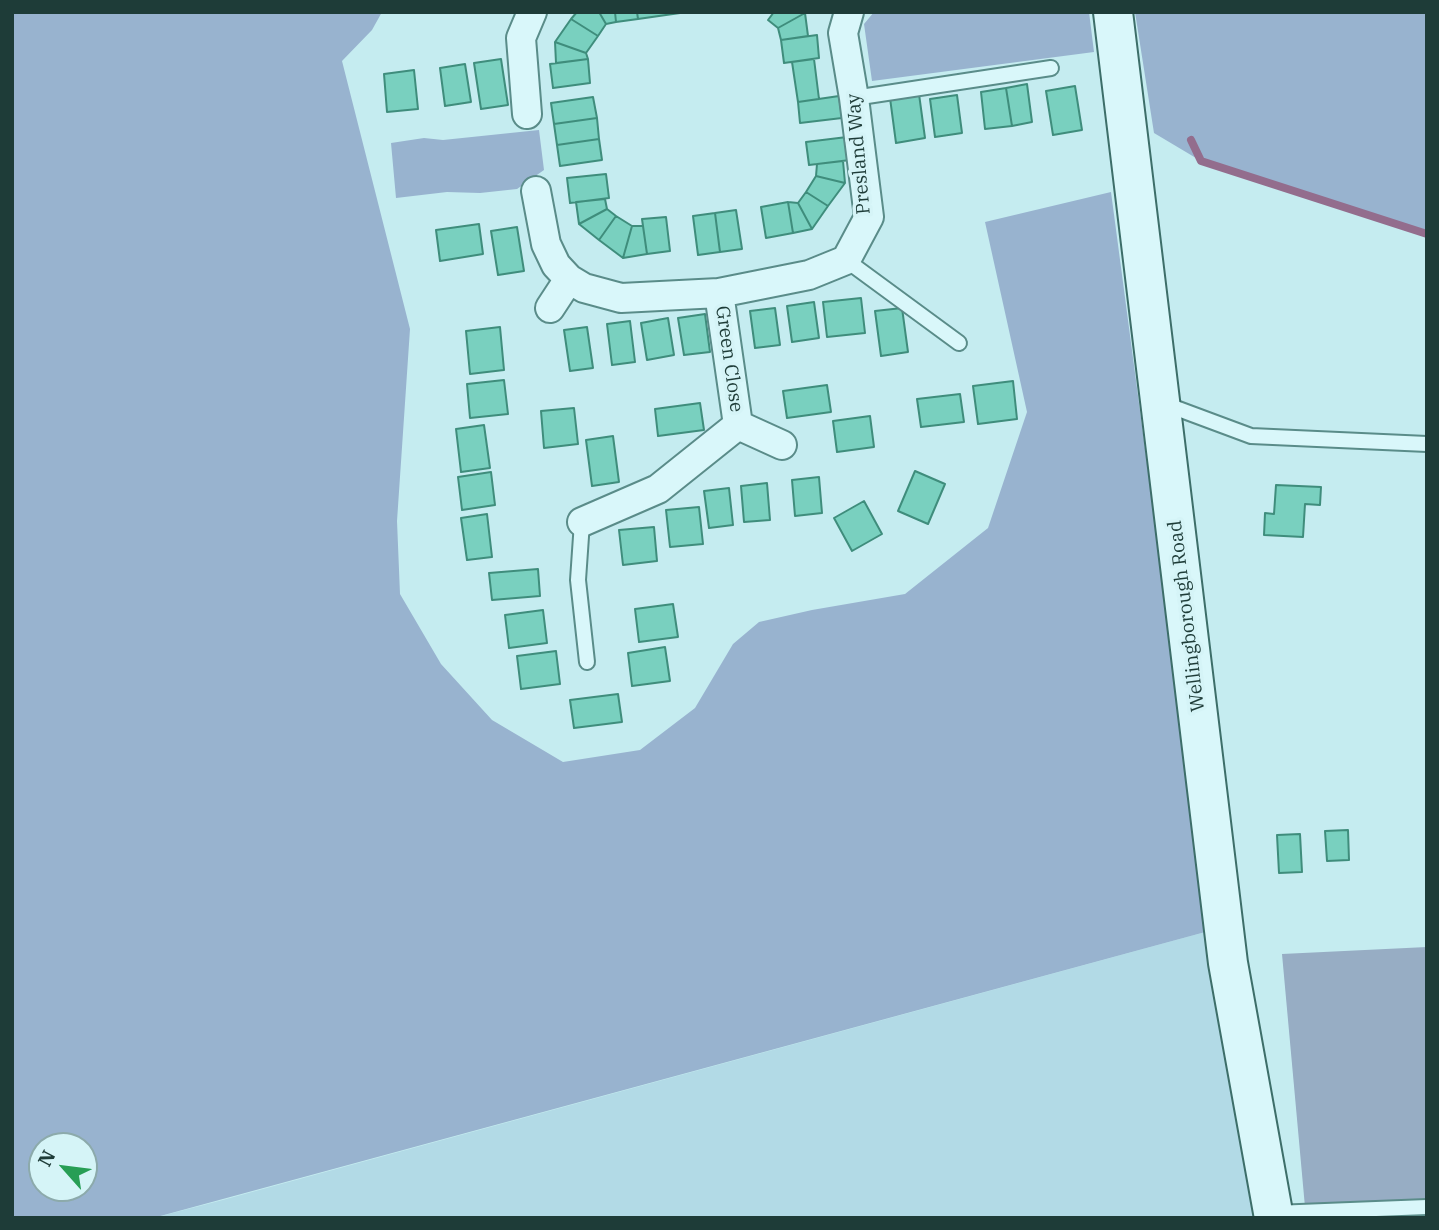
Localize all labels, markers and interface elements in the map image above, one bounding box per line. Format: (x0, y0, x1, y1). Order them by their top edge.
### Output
street label: Presland Way (842, 93, 876, 215)
street label: Green Close (710, 304, 748, 414)
street label: Wellingborough Road (1164, 519, 1210, 713)
north arrow (28, 1132, 98, 1202)
text: N (32, 1146, 60, 1170)

